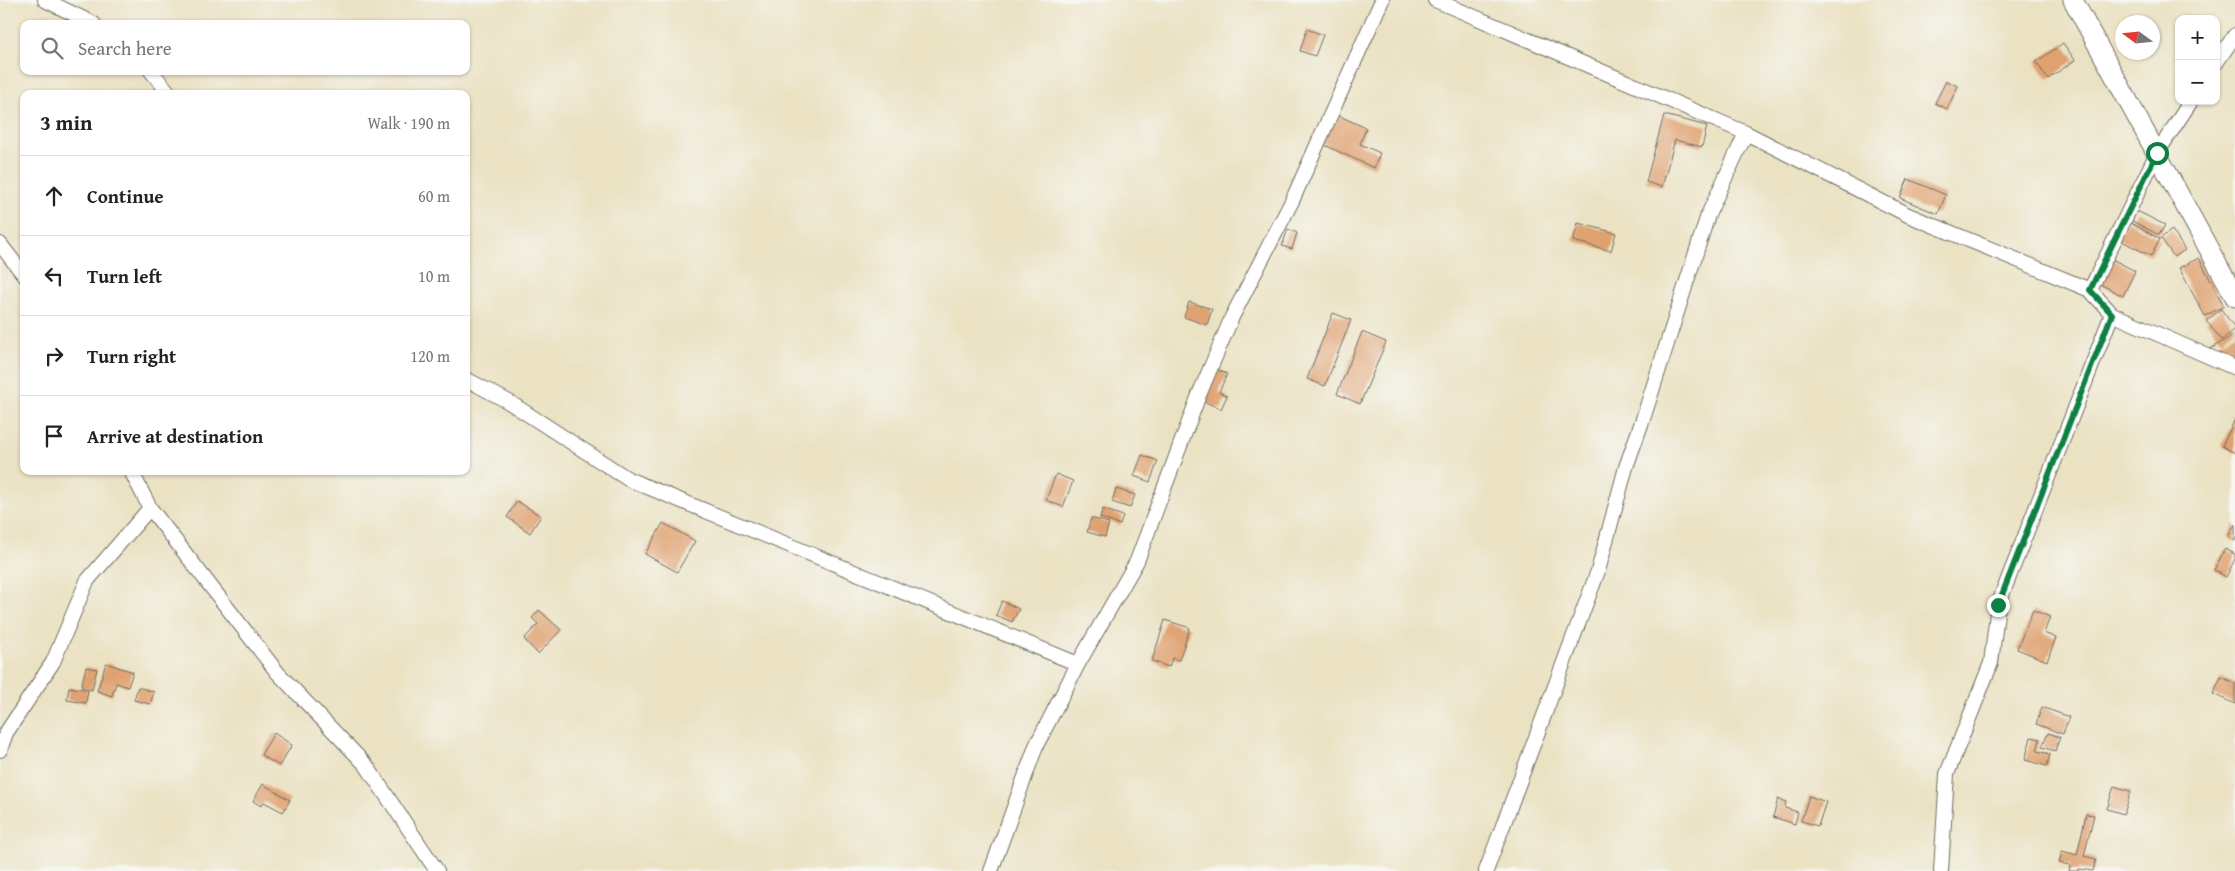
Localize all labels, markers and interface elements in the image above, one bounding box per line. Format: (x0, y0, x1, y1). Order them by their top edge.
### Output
north arrow (2115, 15, 2160, 60)
map controls (2175, 15, 2220, 105)
button: + (2175, 15, 2220, 60)
search box (20, 20, 470, 75)
icon: search (38, 34, 66, 62)
text: Search here (78, 34, 172, 62)
button: − (2175, 60, 2220, 105)
text: 3 min (40, 107, 92, 138)
text: Walk · 190 m (367, 111, 450, 135)
route start (2146, 142, 2169, 165)
icon: ahead (40, 182, 68, 210)
text: Continue (87, 182, 164, 210)
text: 60 m (418, 184, 450, 208)
icon: left (40, 262, 68, 290)
text: Turn left (87, 262, 162, 290)
text: 10 m (418, 264, 450, 288)
icon: right (40, 342, 68, 370)
text: Turn right (87, 342, 176, 370)
text: 120 m (410, 344, 450, 368)
icon: arrive (40, 422, 68, 450)
text: Arrive at destination (87, 422, 263, 450)
route end (1987, 594, 2010, 617)

